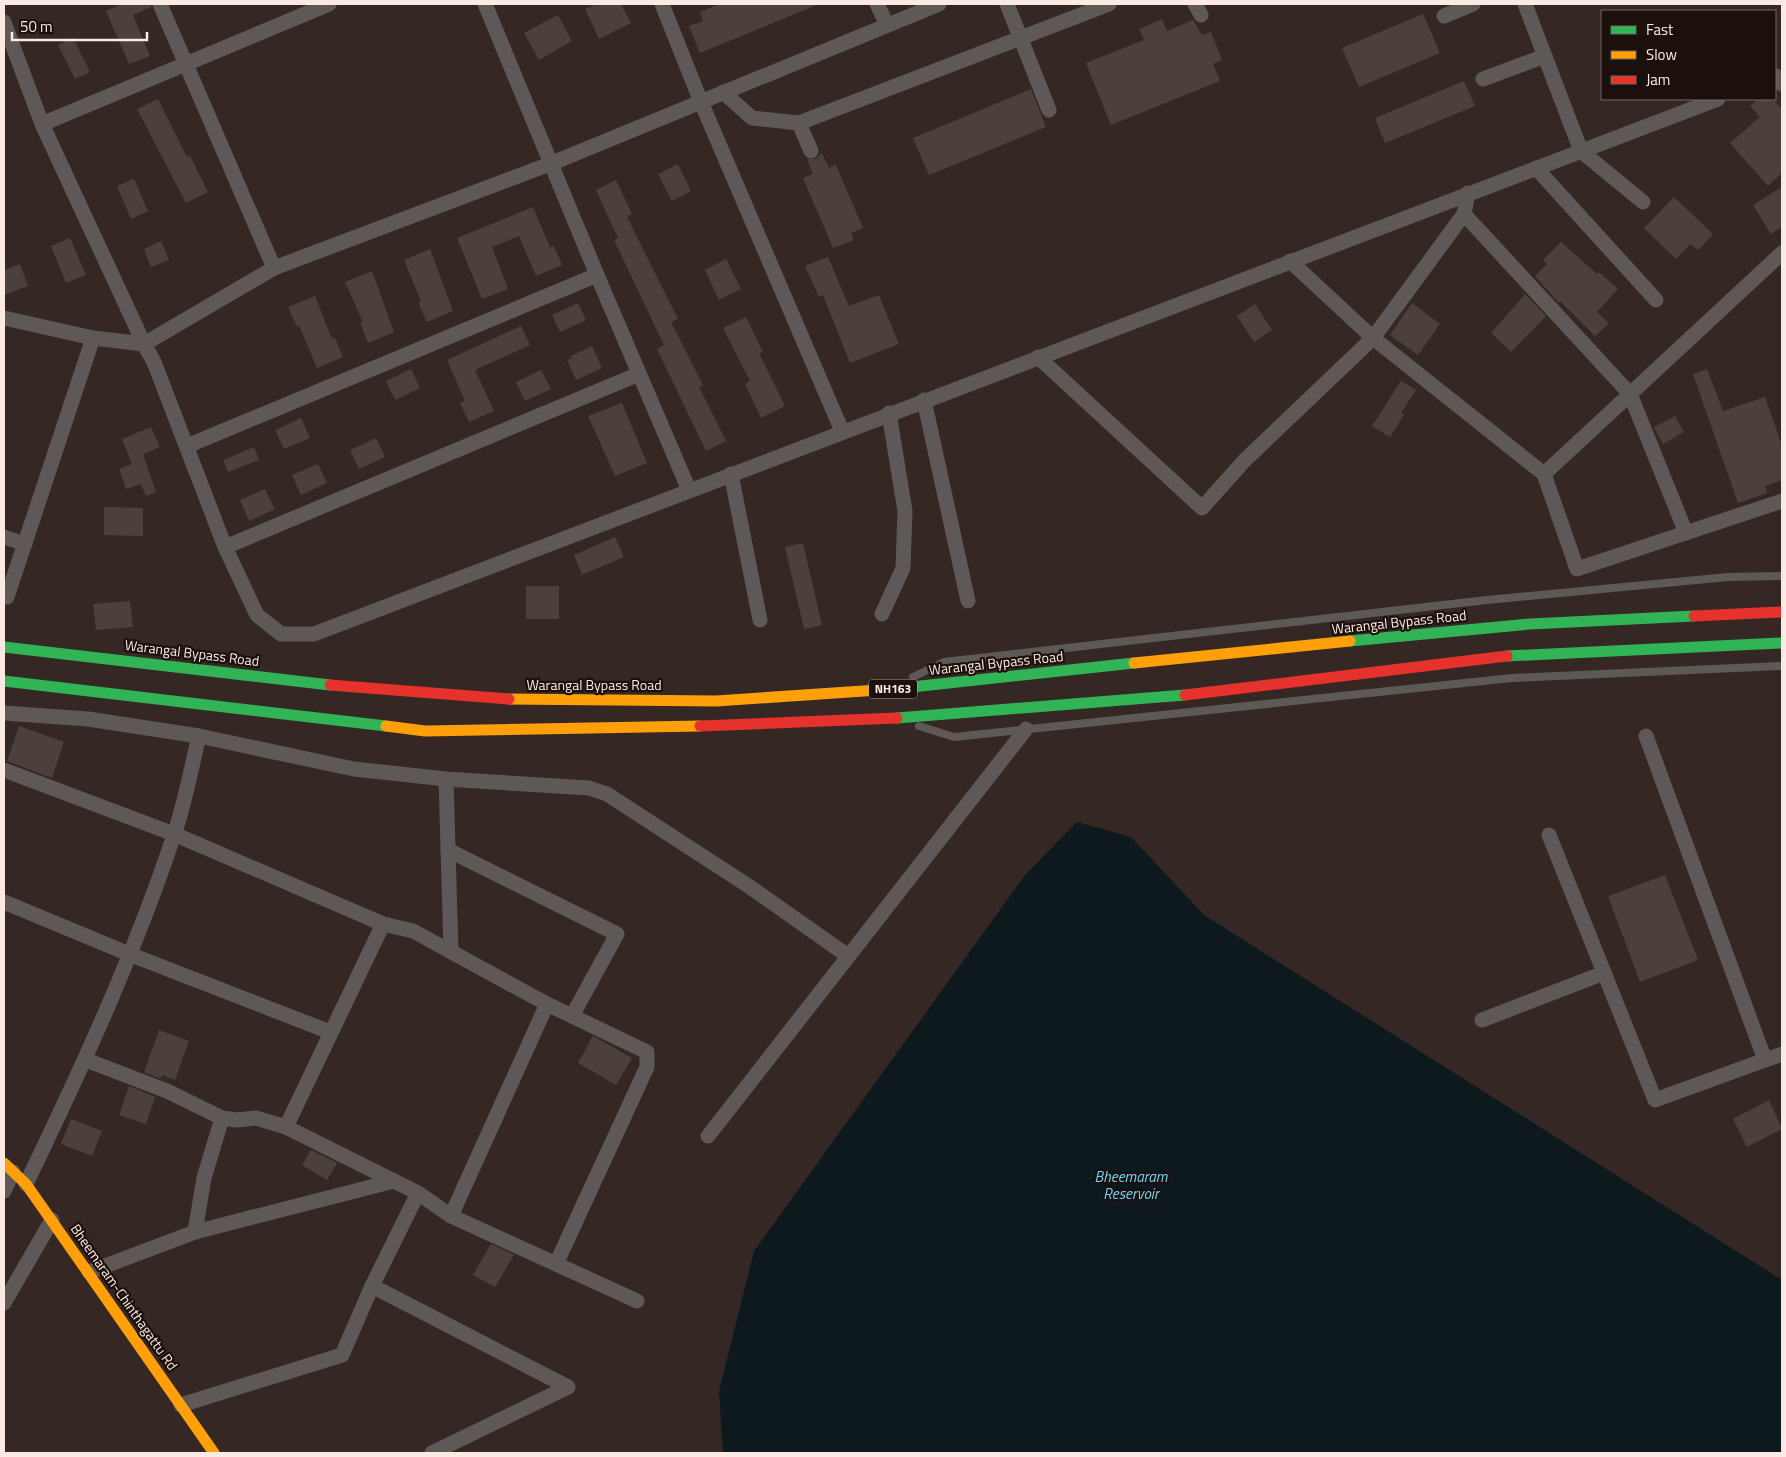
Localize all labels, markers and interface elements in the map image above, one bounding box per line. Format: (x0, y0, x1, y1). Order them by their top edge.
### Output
scale bar (12, 10, 148, 42)
legend (1601, 10, 1776, 100)
text: 50 m (20, 15, 53, 38)
text: Fast (1646, 18, 1674, 41)
text: Slow (1646, 43, 1677, 66)
text: Jam (1646, 68, 1670, 91)
street label: Warangal Bypass Road (1331, 604, 1467, 639)
street label: Warangal Bypass Road (124, 634, 260, 671)
street label: Warangal Bypass Road (928, 645, 1064, 680)
street label: Warangal Bypass Road (526, 674, 662, 695)
road number: NH163 (869, 680, 917, 699)
water label: Bheemaram Reservoir (1095, 1165, 1168, 1205)
street label: Bheemaram-Chinthagattu Rd (66, 1219, 183, 1374)

